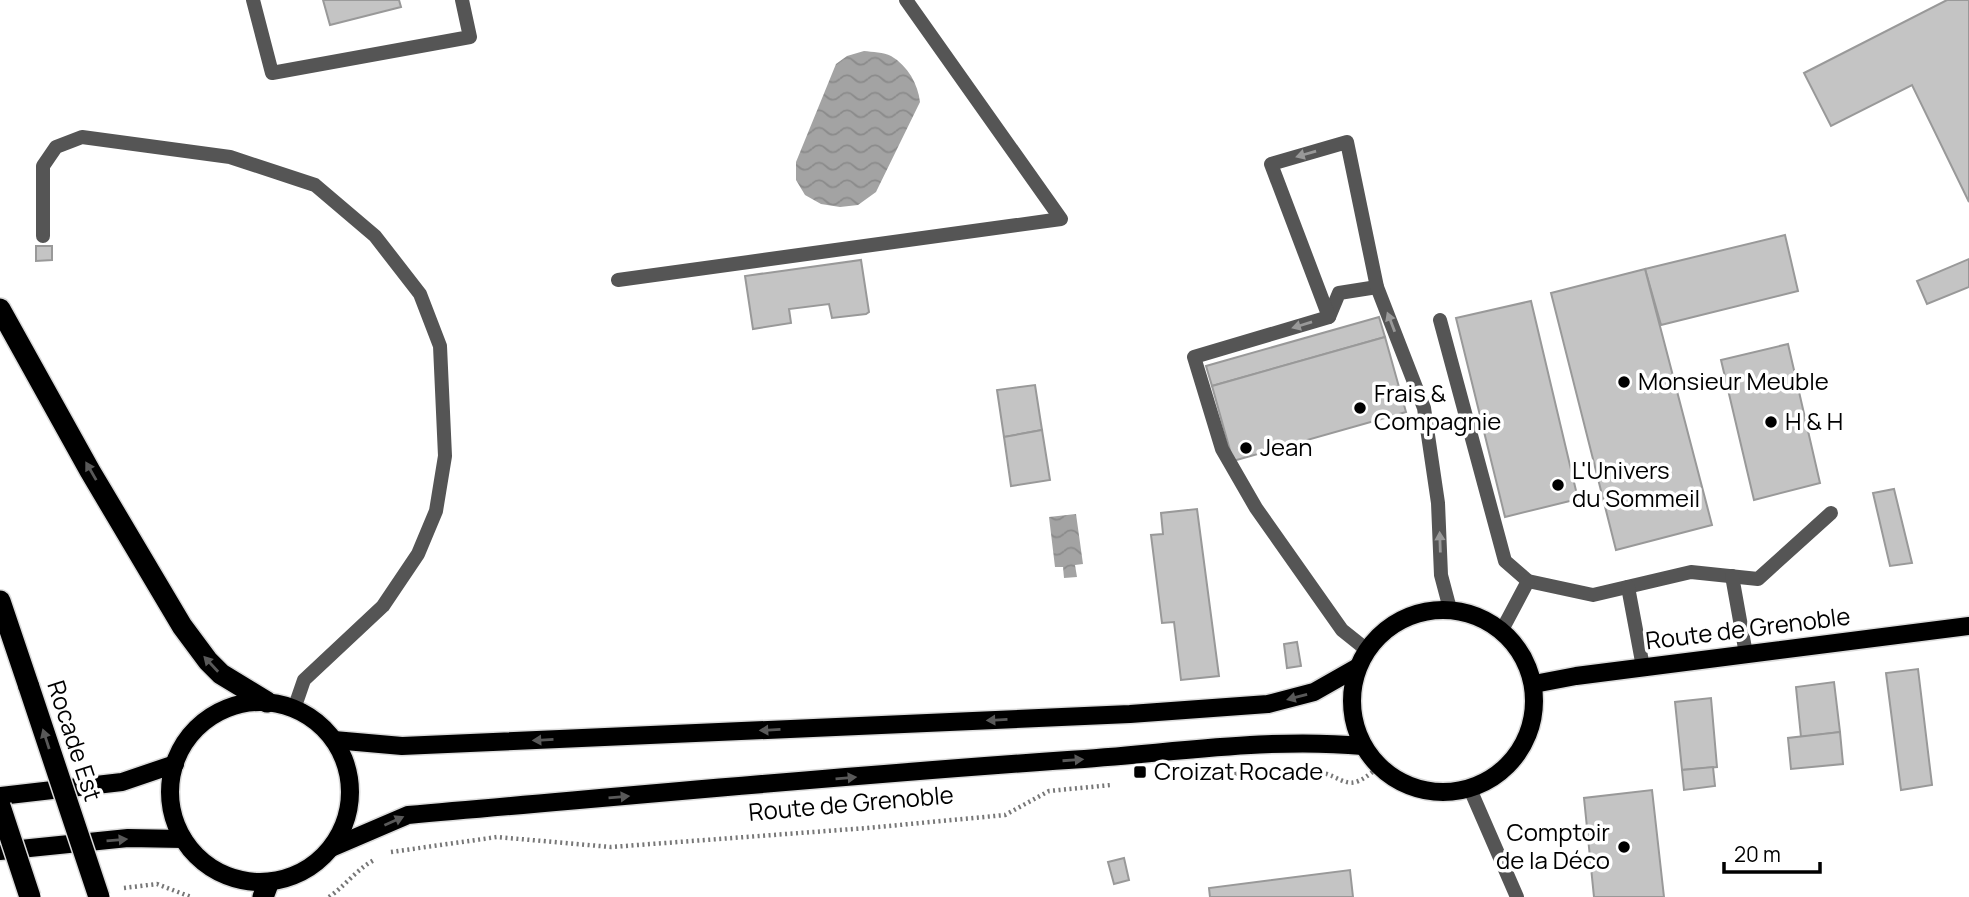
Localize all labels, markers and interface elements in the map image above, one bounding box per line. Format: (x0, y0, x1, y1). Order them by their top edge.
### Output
one-way arrow (1295, 149, 1317, 160)
one-way arrow (1385, 311, 1396, 332)
one-way arrow (1291, 320, 1312, 330)
place label: Monsieur Meuble (1638, 364, 1829, 397)
marker: Monsieur Meuble (1616, 374, 1632, 390)
place label: Frais & Compagnie (1374, 376, 1501, 437)
marker: Frais & Compagnie (1352, 400, 1368, 416)
place label: H & H (1785, 404, 1843, 437)
marker: H & H (1763, 414, 1779, 430)
place label: Jean (1260, 430, 1313, 463)
marker: Jean (1238, 440, 1254, 456)
place label: L'Univers du Sommeil (1572, 453, 1700, 514)
one-way arrow (85, 462, 97, 481)
marker: L'Univers du Sommeil (1550, 477, 1566, 493)
one-way arrow (1434, 531, 1445, 553)
street label: Route de Grenoble (1644, 599, 1852, 656)
one-way arrow (204, 656, 220, 673)
street label: Rocade Est (40, 676, 110, 805)
one-way arrow (1286, 692, 1308, 703)
one-way arrow (986, 715, 1008, 726)
one-way arrow (759, 724, 781, 735)
one-way arrow (40, 729, 51, 750)
one-way arrow (531, 734, 553, 745)
one-way arrow (1062, 754, 1084, 765)
place label: Croizat Rocade (1154, 754, 1323, 787)
marker: Croizat Rocade (1132, 764, 1148, 780)
one-way arrow (835, 772, 857, 783)
street label: Route de Grenoble (747, 777, 955, 828)
one-way arrow (608, 791, 630, 802)
one-way arrow (383, 815, 404, 826)
place label: Comptoir de la Déco (1496, 815, 1610, 876)
scale bar (1724, 830, 1820, 874)
one-way arrow (106, 834, 128, 845)
marker: Comptoir de la Déco (1616, 839, 1632, 855)
text: 20 m (1734, 840, 1781, 868)

